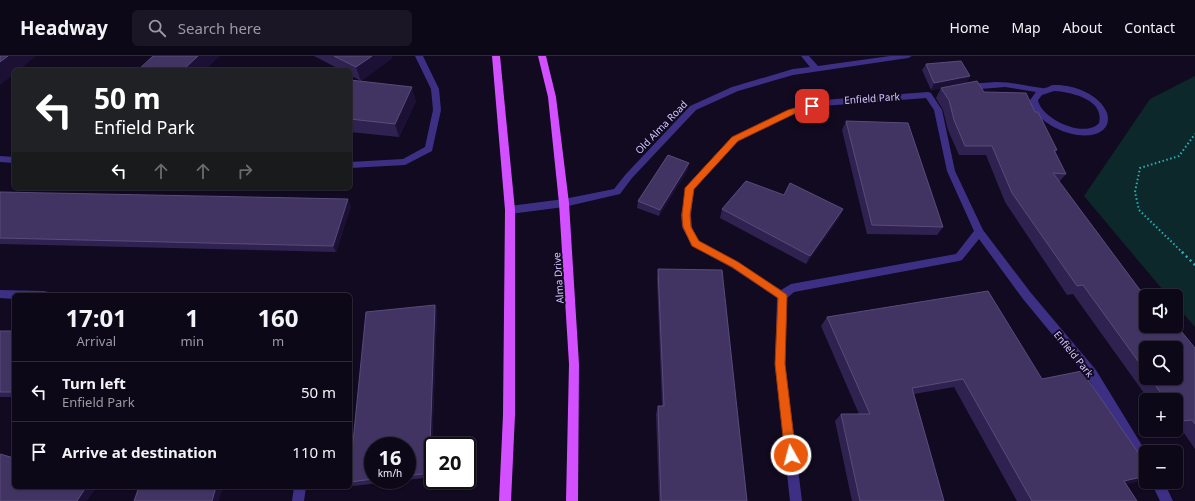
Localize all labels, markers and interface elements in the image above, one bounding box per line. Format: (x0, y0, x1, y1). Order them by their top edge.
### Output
search box (132, 10, 412, 46)
text: Headway (20, 15, 108, 41)
icon: search (146, 17, 168, 39)
text: Search here (178, 18, 261, 38)
text: Home (950, 18, 989, 37)
text: Map (1011, 18, 1041, 37)
text: About (1063, 18, 1102, 37)
text: Contact (1124, 18, 1175, 37)
text: 50 m (94, 79, 161, 117)
icon: left (28, 84, 80, 136)
pin (795, 89, 829, 123)
street label: Enfield Park (844, 89, 901, 107)
icon: arrive (801, 95, 823, 117)
street label: Old Alma Road (632, 97, 690, 157)
text: Enfield Park (94, 115, 195, 139)
icon: left (108, 160, 130, 182)
icon: ahead (150, 160, 172, 182)
icon: ahead (192, 160, 214, 182)
icon: right (234, 160, 256, 182)
street label: Alma Drive (549, 252, 567, 304)
map controls (1139, 289, 1183, 489)
button: sound (1139, 289, 1183, 333)
text: 17:01 (65, 301, 127, 334)
text: 1 (185, 301, 199, 334)
text: 160 (257, 301, 299, 334)
street label: Enfield Park (1051, 328, 1097, 381)
text: Arrival (76, 332, 116, 350)
text: min (180, 332, 204, 350)
text: m (272, 332, 284, 350)
button: search (1139, 341, 1183, 385)
text: Turn left (62, 373, 126, 393)
icon: left (28, 381, 50, 403)
text: 50 m (301, 382, 336, 402)
text: Enfield Park (62, 393, 135, 411)
button: + (1139, 393, 1183, 437)
position arrow (770, 434, 812, 476)
speed limit sign: 20 (424, 437, 476, 489)
icon: arrive (28, 441, 50, 463)
text: Arrive at destination (62, 442, 217, 462)
text: 110 m (292, 442, 336, 462)
text: 16 (379, 444, 401, 471)
button: − (1139, 445, 1183, 489)
text: km/h (378, 466, 402, 480)

